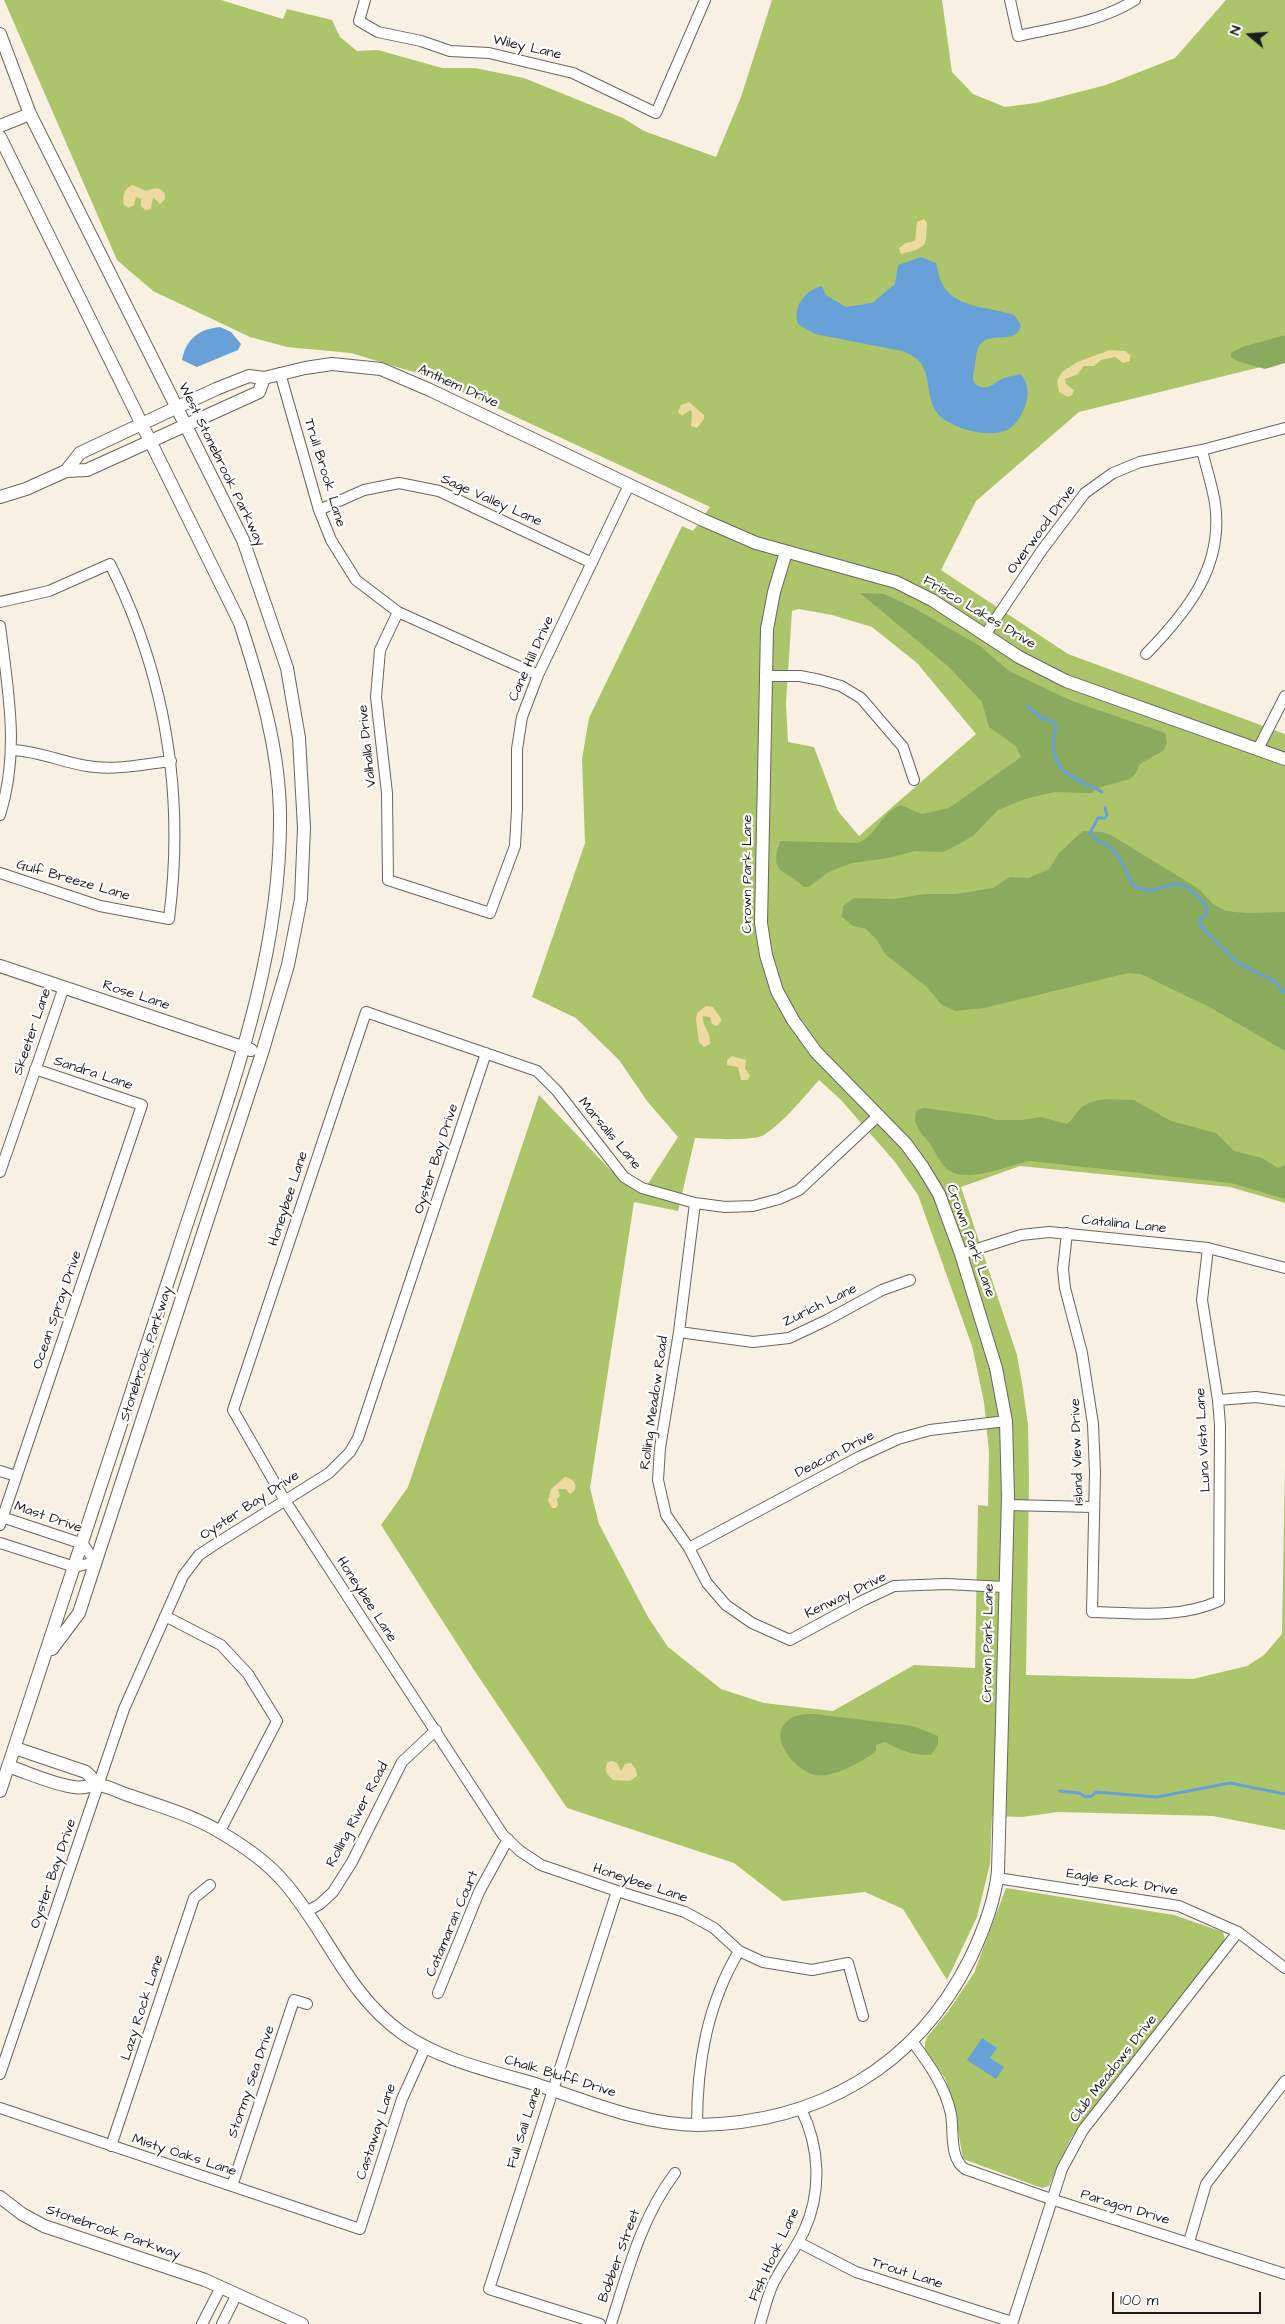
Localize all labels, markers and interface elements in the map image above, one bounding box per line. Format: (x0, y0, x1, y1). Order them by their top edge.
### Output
north arrow (1225, 10, 1275, 60)
text: N (1225, 23, 1247, 38)
street label: Wiley Lane (491, 32, 563, 64)
street label: Anthem Drive (415, 362, 501, 412)
street label: West Stonebrook Parkway (174, 380, 268, 550)
street label: Trull Brook Lane (300, 417, 348, 529)
street label: Sage Valley Lane (438, 471, 544, 531)
street label: Overwood Drive (1004, 482, 1080, 578)
street label: Frisco Lakes Drive (920, 573, 1038, 653)
street label: Cane Hill Drive (506, 614, 558, 704)
street label: Valhalla Drive (355, 704, 381, 788)
street label: Crown Park Lane (740, 815, 756, 933)
street label: Gulf Breeze Lane (14, 857, 132, 905)
street label: Rose Lane (100, 977, 172, 1015)
street label: Skeeter Lane (10, 986, 56, 1078)
street label: Sandra Lane (51, 1053, 135, 1095)
street label: Marsalis Lane (574, 1095, 644, 1173)
street label: Oyster Bay Drive (411, 1102, 463, 1216)
street label: Honeybee Lane (266, 1150, 312, 1248)
street label: Crown Park Lane (942, 1182, 998, 1300)
street label: Catalina Lane (1081, 1212, 1167, 1238)
street label: Ocean Spray Drive (30, 1249, 86, 1371)
street label: Zurich Lane (780, 1281, 860, 1331)
street label: Stonebrook Parkway (117, 1284, 177, 1424)
street label: Rolling Meadow Road (637, 1335, 673, 1471)
street label: Luna Vista Lane (1193, 1388, 1215, 1492)
street label: Island View Drive (1068, 1398, 1088, 1506)
street label: Deacon Drive (792, 1428, 878, 1482)
street label: Oyster Bay Drive (197, 1468, 303, 1544)
street label: Mast Drive (12, 1499, 84, 1537)
street label: Honeybee Lane (332, 1554, 400, 1646)
street label: Kenway Drive (803, 1569, 889, 1623)
street label: Crown Park Lane (980, 1583, 998, 1703)
street label: Rolling River Road (323, 1760, 393, 1870)
street label: Oyster Bay Drive (27, 1817, 81, 1931)
street label: Honeybee Lane (591, 1861, 689, 1907)
street label: Eagle Rock Drive (1065, 1866, 1179, 1900)
street label: Catamaran Court (423, 1868, 483, 1980)
street label: Lazy Rock Lane (118, 1953, 168, 2063)
street label: Club Meadows Drive (1067, 2012, 1161, 2126)
street label: Stormy Sea Drive (225, 2024, 279, 2140)
street label: Chalk Bluff Drive (502, 2052, 618, 2102)
street label: Castaway Lane (354, 2082, 400, 2182)
street label: Full Sail Lane (504, 2085, 546, 2171)
street label: Misty Oaks Lane (130, 2131, 238, 2181)
street label: Paragon Drive (1078, 2186, 1172, 2230)
street label: Stonebrook Parkway (44, 2202, 182, 2264)
street label: Fish Hook Lane (746, 2206, 804, 2304)
street label: Bobber Street (595, 2207, 645, 2305)
street label: Trout Lane (869, 2255, 945, 2293)
scale bar (1115, 2282, 1264, 2314)
text: 100 m (1120, 2290, 1159, 2311)

